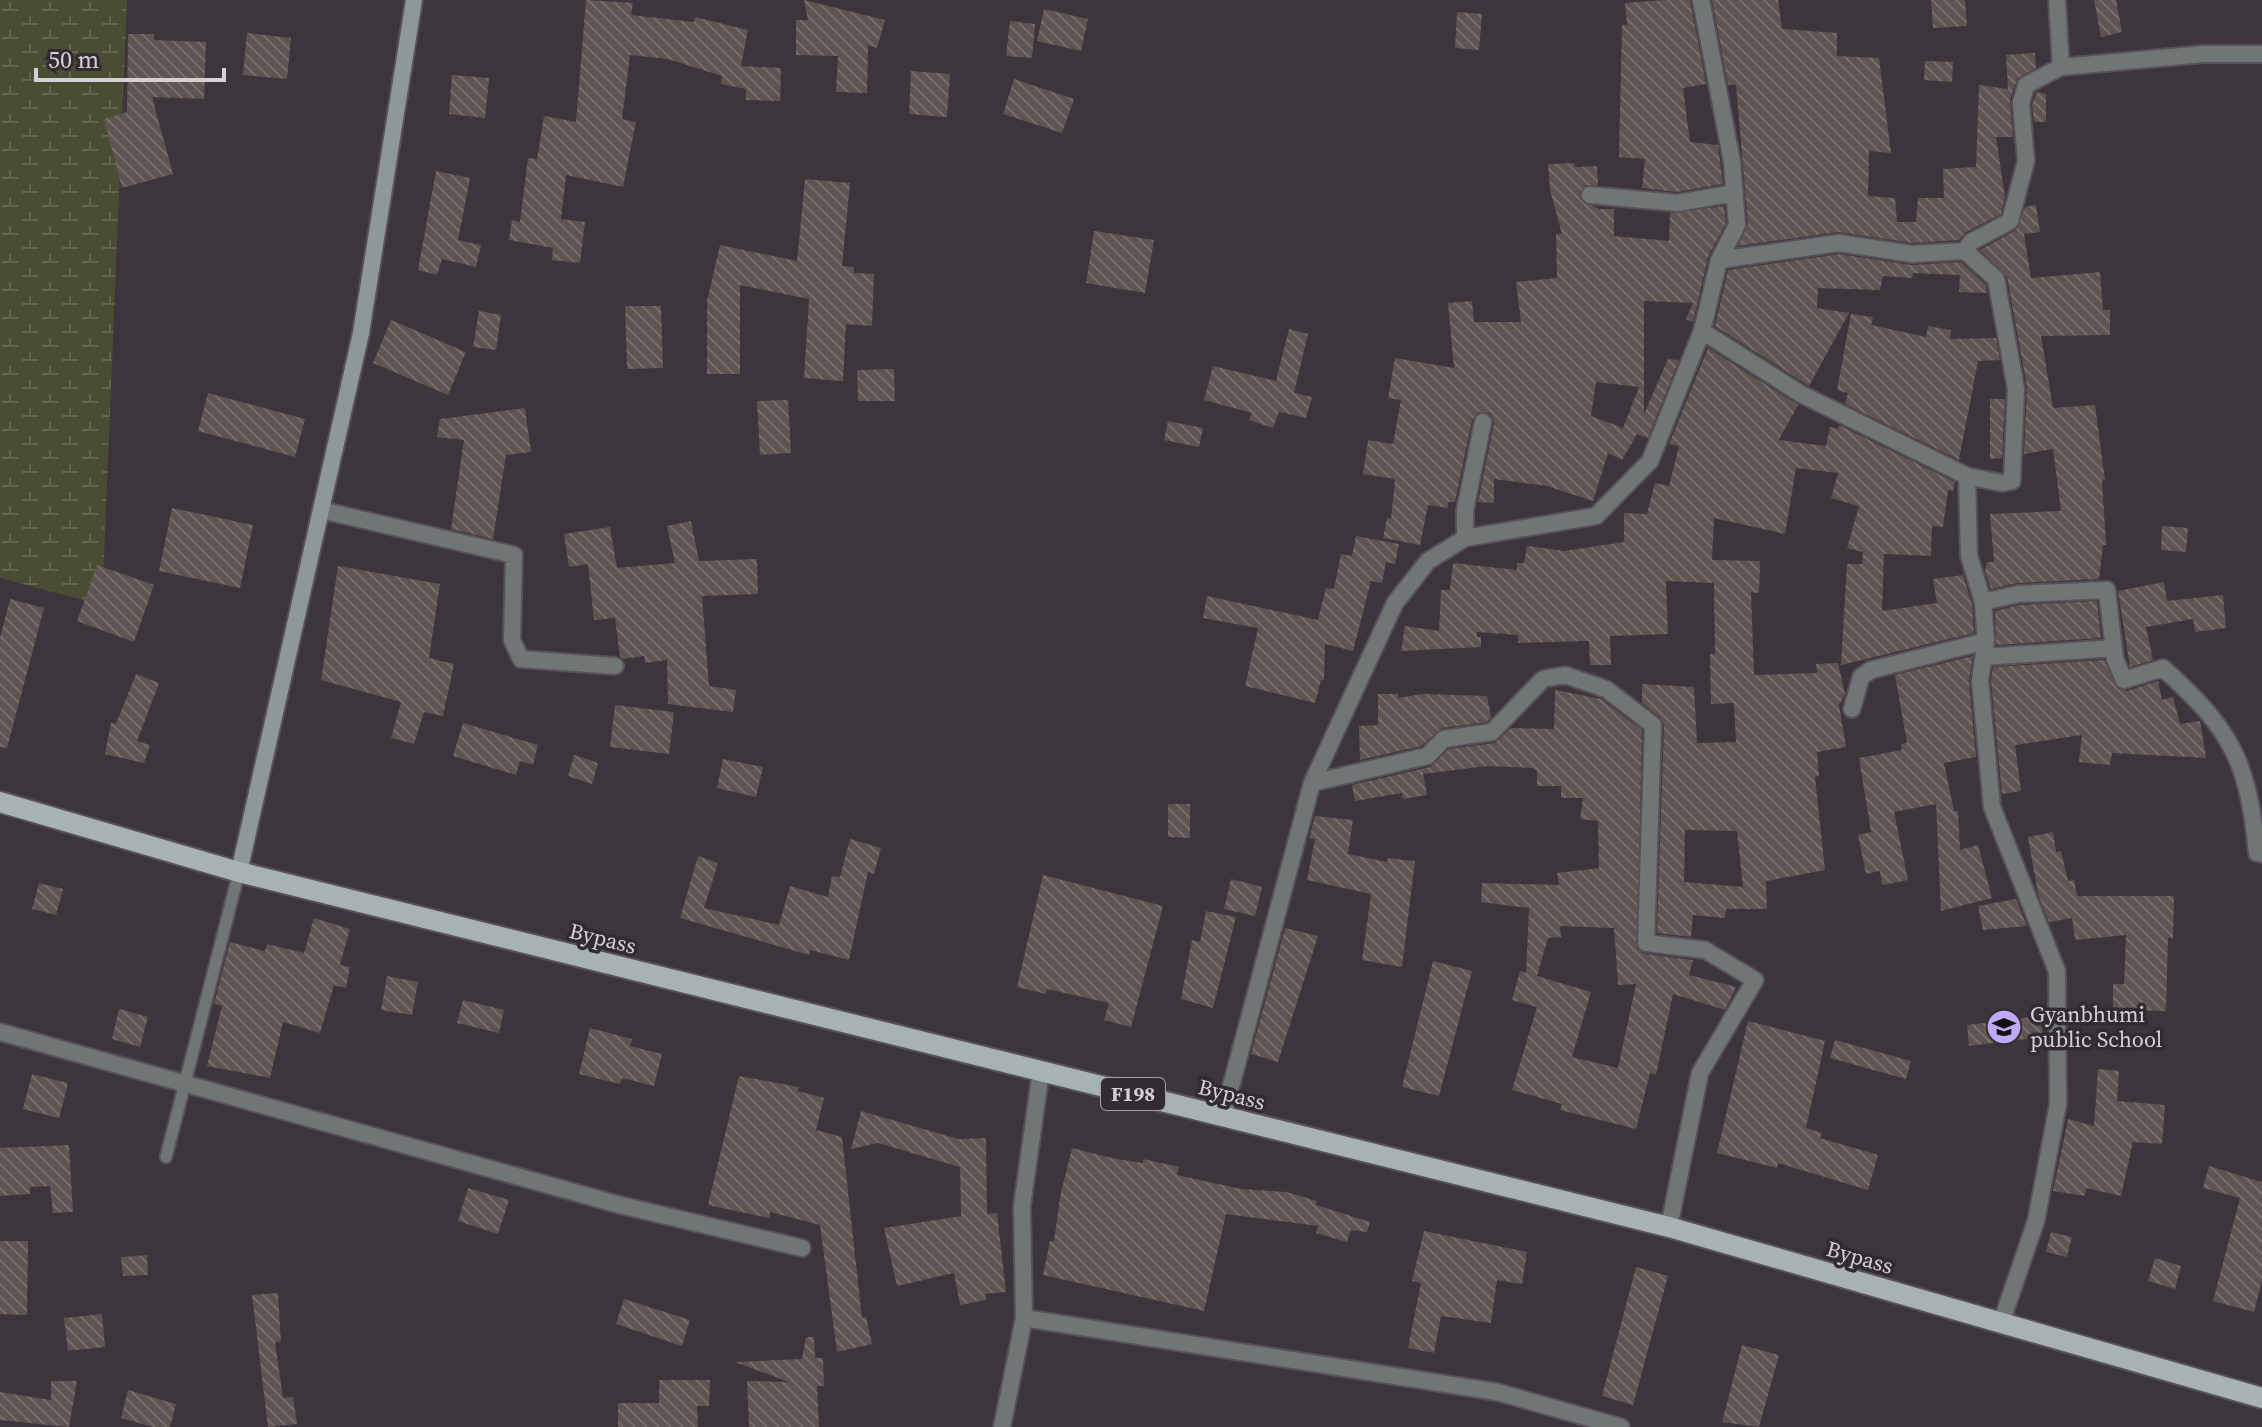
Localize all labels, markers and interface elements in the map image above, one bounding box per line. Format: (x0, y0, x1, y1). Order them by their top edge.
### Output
scale bar (36, 32, 224, 82)
text: 50 m (48, 43, 99, 76)
street label: Bypass (566, 915, 640, 961)
place label: Gyanbhumi public School (2030, 999, 2162, 1054)
school or university icon: Gyanbhumi public School (1985, 1008, 2023, 1046)
street label: Bypass (1195, 1071, 1269, 1117)
road number: F198 (1101, 1078, 1165, 1110)
street label: Bypass (1823, 1233, 1897, 1281)

